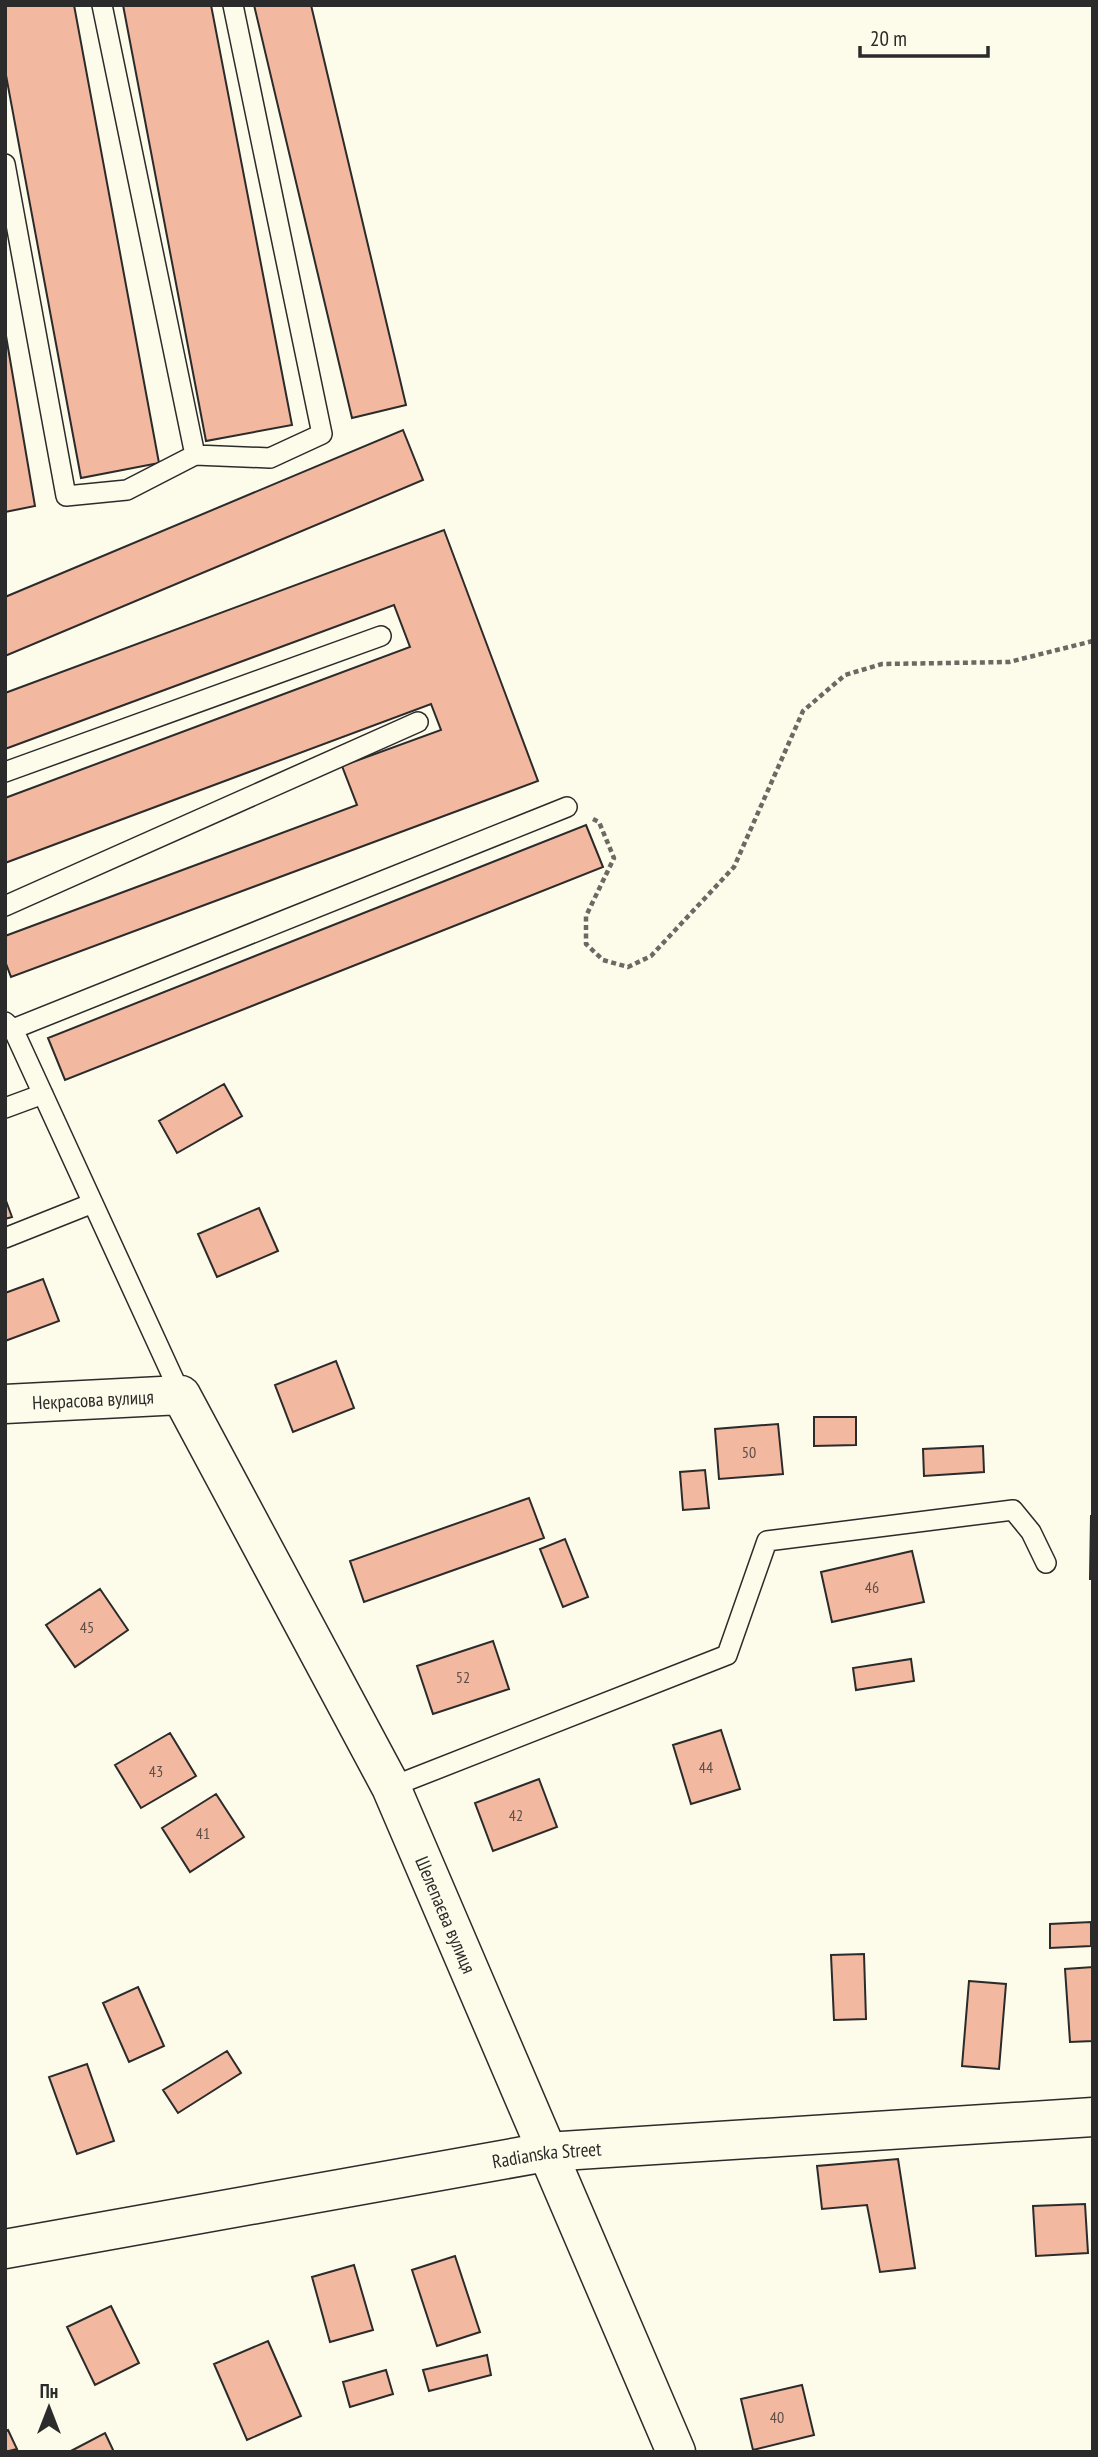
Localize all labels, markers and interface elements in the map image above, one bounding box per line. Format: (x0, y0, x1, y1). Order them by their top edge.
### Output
scale bar (860, 14, 988, 58)
text: 20 m (870, 25, 907, 52)
street label: Некрасова вулиця (32, 1384, 154, 1415)
house number: 50 (742, 1442, 756, 1462)
house number: 46 (865, 1577, 879, 1597)
house number: 45 (80, 1617, 94, 1637)
house number: 52 (456, 1667, 470, 1687)
house number: 44 (699, 1757, 713, 1777)
house number: 43 (149, 1761, 163, 1781)
house number: 42 (509, 1805, 523, 1825)
house number: 41 (196, 1823, 210, 1843)
street label: Шелепаєва вулиця (410, 1853, 481, 1977)
street label: Radianska Street (490, 2136, 603, 2173)
north arrow (14, 2373, 84, 2443)
text: Пн (40, 2379, 58, 2403)
house number: 40 (770, 2407, 784, 2427)

